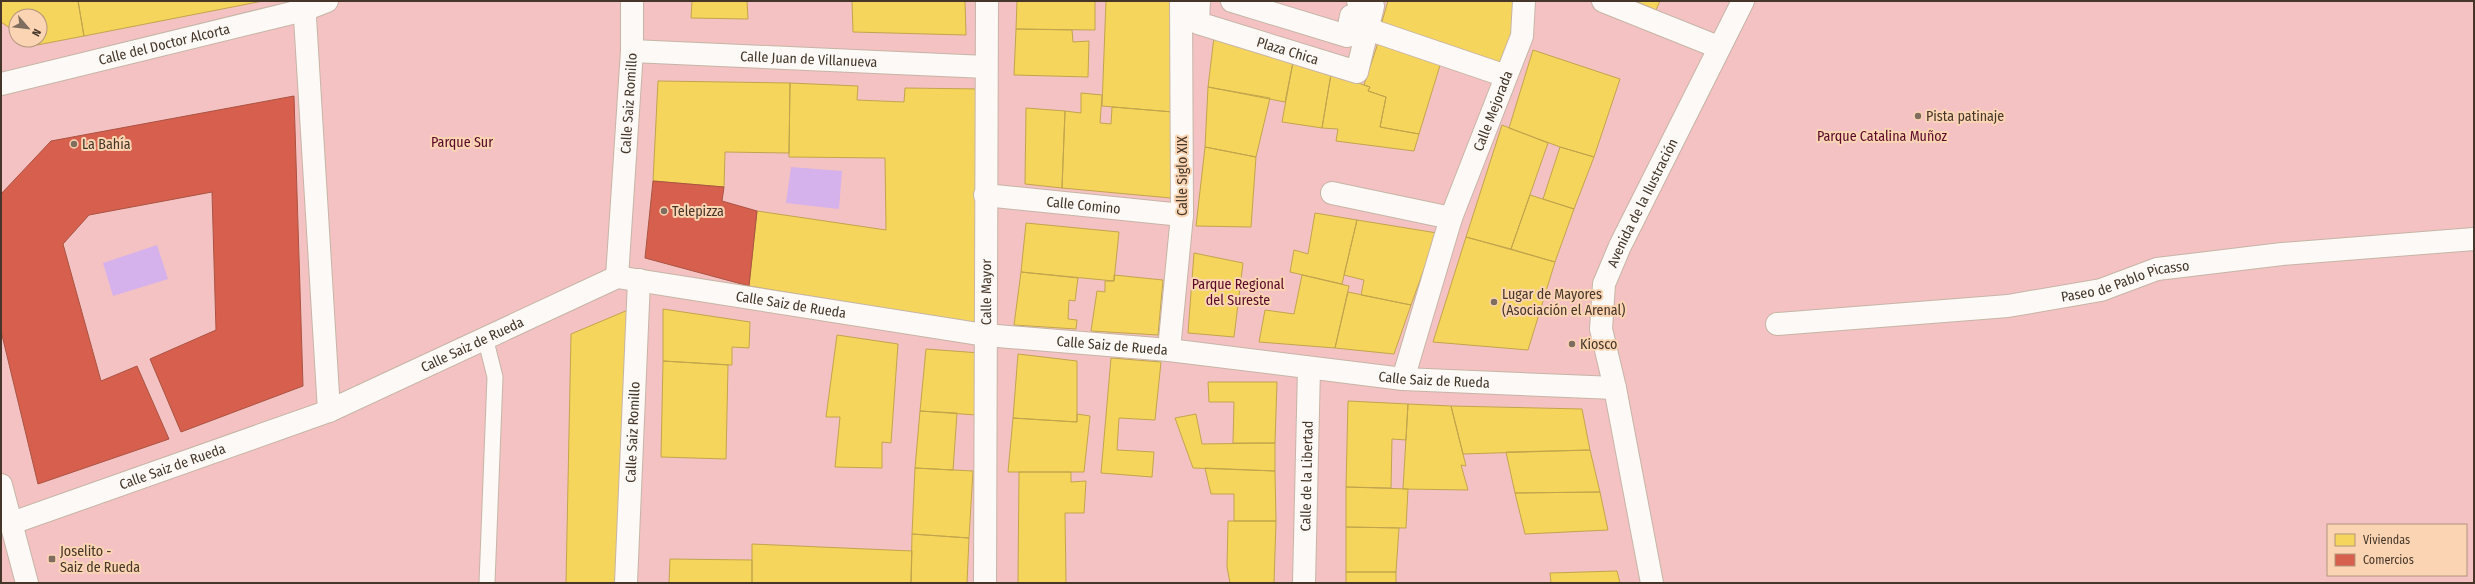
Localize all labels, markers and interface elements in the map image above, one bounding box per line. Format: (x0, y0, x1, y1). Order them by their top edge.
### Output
north arrow (8, 8, 48, 48)
street label: Calle del Doctor Alcorta (97, 20, 232, 68)
text: N (29, 26, 44, 38)
street label: Plaza Chica (1255, 33, 1321, 68)
street label: Calle Juan de Villanueva (740, 47, 878, 71)
street label: Calle Saiz Romillo (617, 52, 640, 154)
street label: Calle Mejorada (1469, 68, 1516, 153)
place label: Pista patinaje (1926, 108, 2004, 125)
marker: Pista patinaje (1913, 111, 1923, 121)
park label: Parque Catalina Muñoz (1817, 128, 1948, 145)
park label: Parque Sur (431, 134, 493, 151)
place label: La Bahía (82, 136, 131, 153)
street label: Calle Siglo XIX (1174, 136, 1191, 216)
street label: Avenida de la Ilustración (1604, 136, 1681, 270)
marker: La Bahía (69, 139, 79, 149)
street label: Calle Comino (1046, 193, 1121, 217)
place label: Telepizza (672, 203, 724, 220)
marker: Telepizza (659, 206, 669, 216)
street label: Paseo de Pablo Picasso (2060, 257, 2190, 305)
street label: Calle Mayor (977, 259, 995, 325)
park label: Parque Regional del Sureste (1192, 276, 1285, 309)
place label: Lugar de Mayores (Asociación el Arenal) (1502, 286, 1625, 319)
street label: Calle Saiz de Rueda (735, 287, 848, 322)
marker: Lugar de Mayores (Asociación el Arenal) (1489, 297, 1499, 307)
street label: Calle Saiz de Rueda (418, 313, 526, 376)
street label: Calle Saiz de Rueda (1056, 332, 1169, 358)
place label: Kiosco (1580, 336, 1617, 353)
marker: Kiosco (1567, 339, 1577, 349)
street label: Calle Saiz de Rueda (1378, 368, 1490, 391)
street label: Calle Saiz Romillo (622, 381, 643, 483)
street label: Calle de la Libertad (1297, 420, 1316, 532)
street label: Calle Saiz de Rueda (117, 440, 228, 493)
legend (2327, 524, 2467, 576)
text: Viviendas (2363, 533, 2410, 547)
place label: Joselito - Saiz de Rueda (60, 543, 140, 576)
text: Comercios (2363, 553, 2414, 567)
marker: Joselito - Saiz de Rueda (47, 554, 57, 564)

